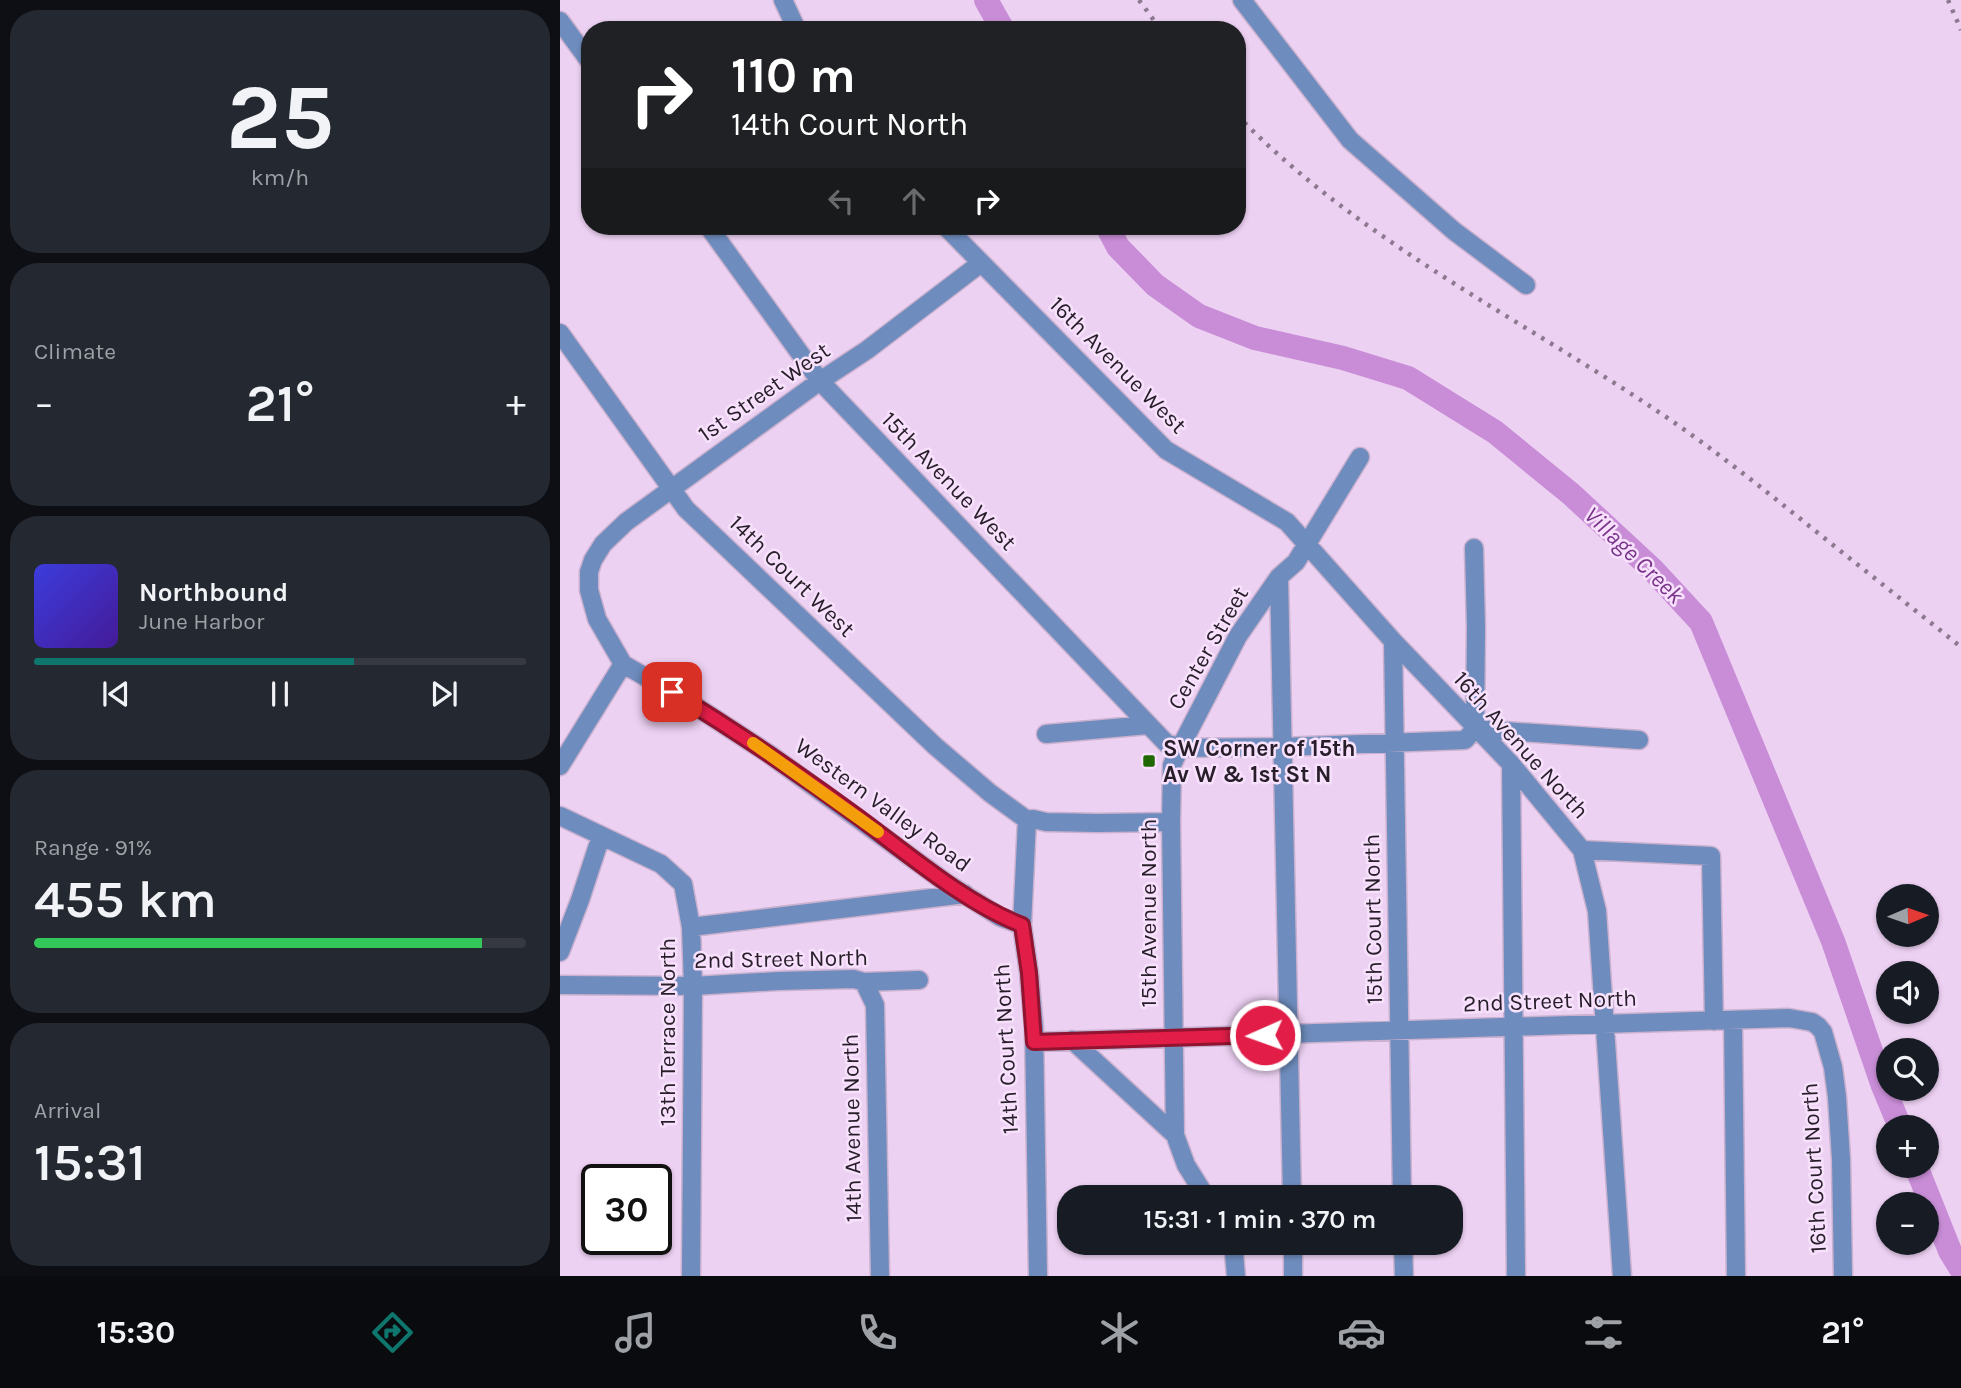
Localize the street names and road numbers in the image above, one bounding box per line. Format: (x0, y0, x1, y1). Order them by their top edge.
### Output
street label: 16th Avenue West (1044, 291, 1192, 439)
street label: 1st Street West (693, 336, 835, 447)
street label: 15th Avenue West (876, 406, 1022, 556)
street label: 14th Court West (724, 509, 861, 643)
street label: Center Street (1162, 582, 1254, 714)
street label: 16th Avenue North (1448, 666, 1594, 824)
street label: Western Valley Road (790, 732, 976, 878)
street label: 15th Avenue North (1135, 819, 1162, 1007)
street label: 15th Court North (1358, 833, 1388, 1005)
street label: 13th Terrace North (654, 938, 681, 1126)
street label: 2nd Street North (694, 944, 868, 974)
street label: 14th Court North (988, 963, 1024, 1135)
street label: 2nd Street North (1463, 984, 1637, 1018)
street label: 14th Avenue North (837, 1033, 867, 1223)
street label: 16th Court North (1796, 1082, 1832, 1254)

